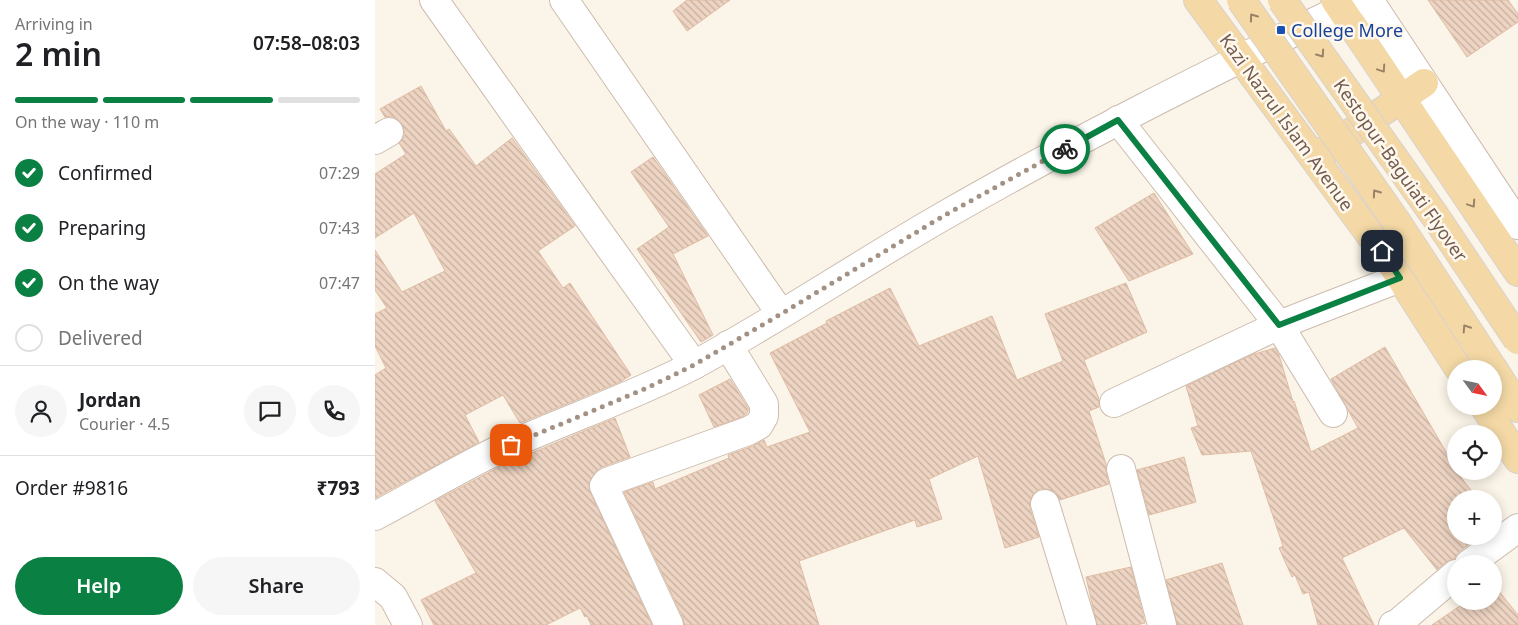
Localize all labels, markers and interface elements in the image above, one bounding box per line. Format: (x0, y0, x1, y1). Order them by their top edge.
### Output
text: Arriving in (15, 13, 93, 35)
one-way arrow (1250, 13, 1259, 22)
place label: College More (1291, 18, 1403, 42)
marker: College More (1275, 24, 1287, 36)
street label: Kazi Nazrul Islam Avenue (1215, 29, 1359, 215)
text: 07:58–08:03 (253, 30, 360, 56)
text: 2 min (15, 32, 102, 75)
one-way arrow (1315, 48, 1323, 57)
one-way arrow (1376, 64, 1385, 73)
street label: Kestopur-Baguiati Flyover (1329, 74, 1474, 267)
text: On the way · 110 m (15, 111, 159, 133)
courier (1040, 124, 1090, 174)
icon: bike (1051, 135, 1079, 163)
icon: check (15, 159, 43, 187)
text: Confirmed (58, 160, 153, 186)
text: 07:29 (319, 162, 360, 184)
one-way arrow (1373, 189, 1382, 199)
one-way arrow (1466, 199, 1476, 208)
icon: check (15, 214, 43, 242)
text: Preparing (58, 215, 146, 241)
text: 07:43 (319, 217, 360, 239)
pin (1361, 230, 1403, 272)
icon: home (1368, 237, 1396, 265)
icon: check (15, 269, 43, 297)
text: On the way (58, 270, 159, 296)
text: 07:47 (319, 272, 360, 294)
one-way arrow (1463, 324, 1472, 334)
text: Delivered (58, 325, 143, 351)
north arrow (1447, 360, 1503, 415)
map controls (1447, 360, 1502, 610)
button: person (15, 385, 67, 437)
button: chat (244, 385, 296, 437)
button: phone (308, 385, 360, 437)
text: Jordan (79, 387, 141, 413)
text: Courier · 4.5 (79, 413, 170, 435)
pin (490, 424, 532, 466)
button: locate (1447, 425, 1502, 480)
icon: bag (497, 431, 525, 459)
text: Order #9816 (15, 475, 128, 501)
text: ₹793 (317, 475, 360, 501)
button: + (1447, 490, 1502, 545)
button: − (1447, 555, 1502, 610)
button: Help (15, 557, 183, 615)
button: Share (193, 557, 360, 615)

